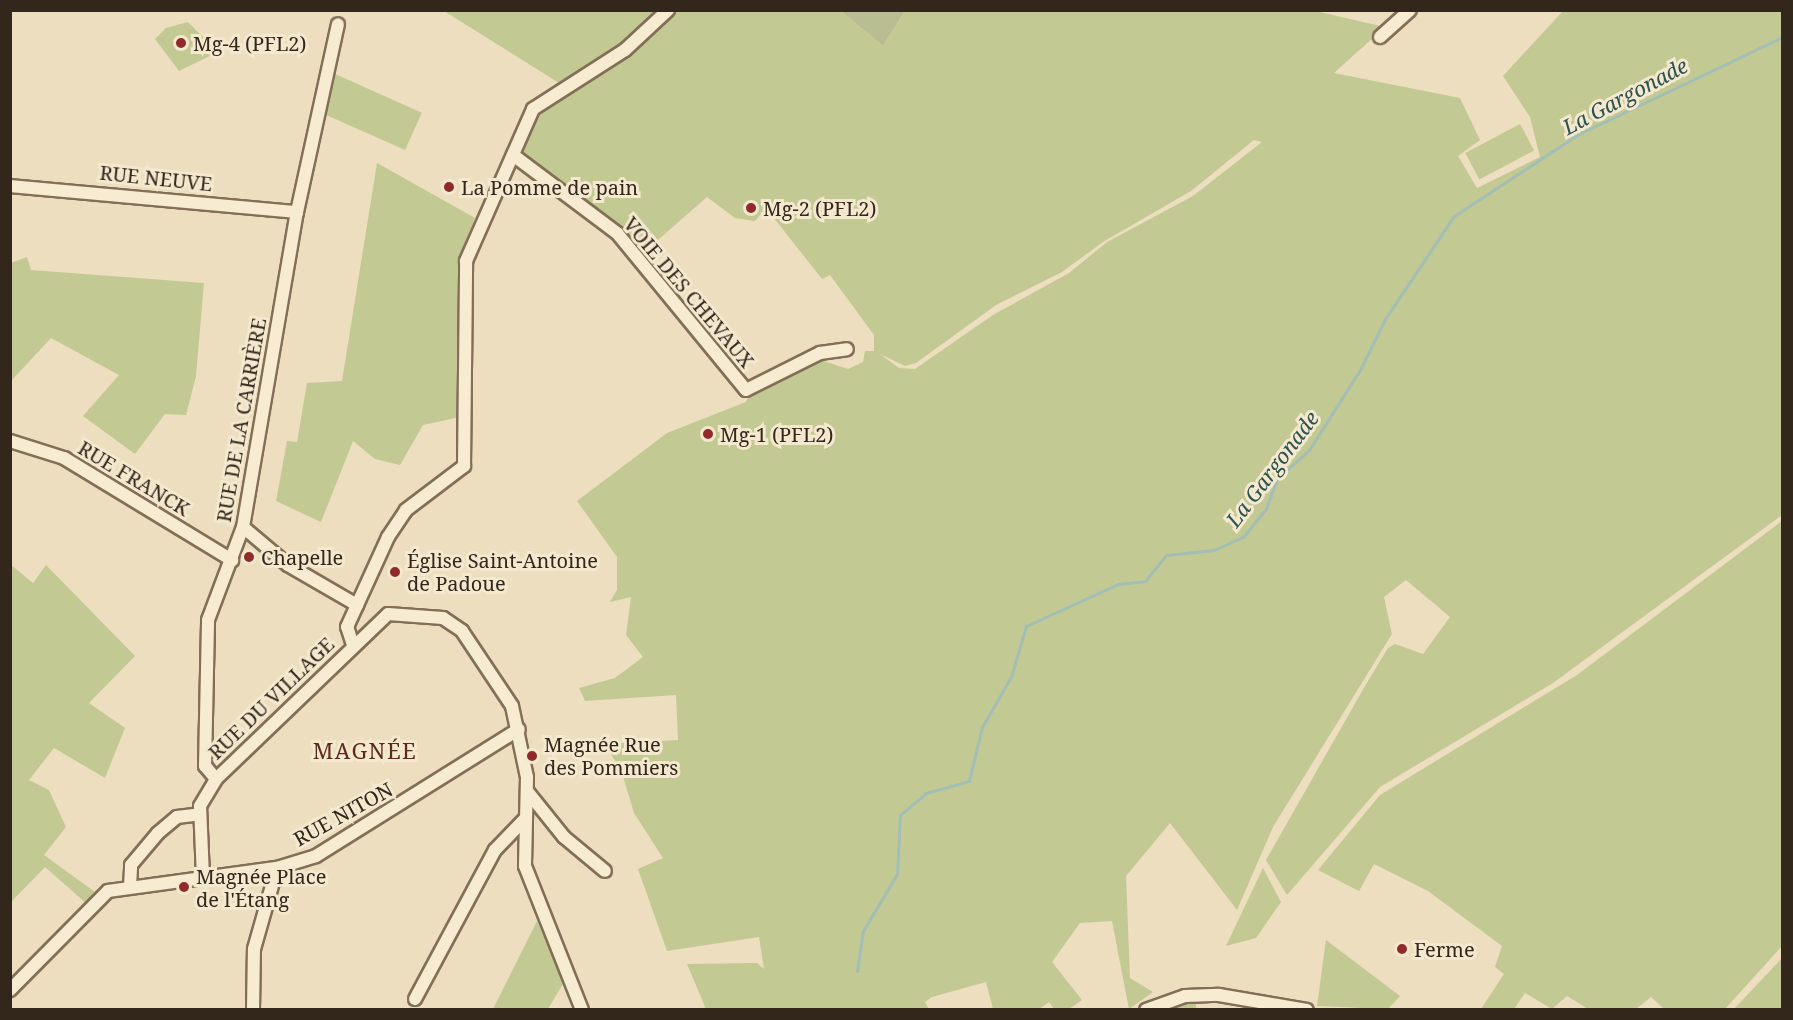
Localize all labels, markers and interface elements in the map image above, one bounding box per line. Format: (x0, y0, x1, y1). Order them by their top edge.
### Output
place label: Mg-4 (PFL2) (193, 31, 306, 55)
marker: Mg-4 (PFL2) (174, 36, 188, 50)
water label: La Gargonade (1558, 52, 1692, 140)
street label: RUE NEUVE (99, 160, 213, 196)
place label: La Pomme de pain (461, 175, 638, 199)
marker: La Pomme de pain (442, 180, 456, 194)
place label: Mg-2 (PFL2) (763, 196, 876, 220)
marker: Mg-2 (PFL2) (744, 201, 758, 215)
street label: VOIE DES CHEVAUX (619, 212, 759, 372)
street label: RUE DE LA CARRIÈRE (211, 316, 271, 524)
water label: La Gargonade (1220, 406, 1324, 532)
place label: Mg-1 (PFL2) (720, 422, 833, 446)
marker: Mg-1 (PFL2) (701, 427, 715, 441)
street label: RUE FRANCK (74, 435, 194, 521)
place label: Chapelle (261, 545, 343, 569)
place label: Église Saint-Antoine de Padoue (407, 548, 598, 595)
marker: Chapelle (242, 550, 256, 564)
marker: Église Saint-Antoine de Padoue (388, 565, 402, 579)
street label: RUE DU VILLAGE (203, 632, 339, 764)
place label: Magnée Rue des Pommiers (544, 732, 678, 779)
district label: MAGNÉE (313, 738, 417, 764)
marker: Magnée Rue des Pommiers (525, 749, 539, 763)
street label: RUE NITON (289, 777, 397, 851)
place label: Magnée Place de l'Étang (196, 864, 326, 911)
marker: Magnée Place de l'Étang (177, 880, 191, 894)
place label: Ferme (1414, 937, 1475, 961)
marker: Ferme (1395, 942, 1409, 956)

